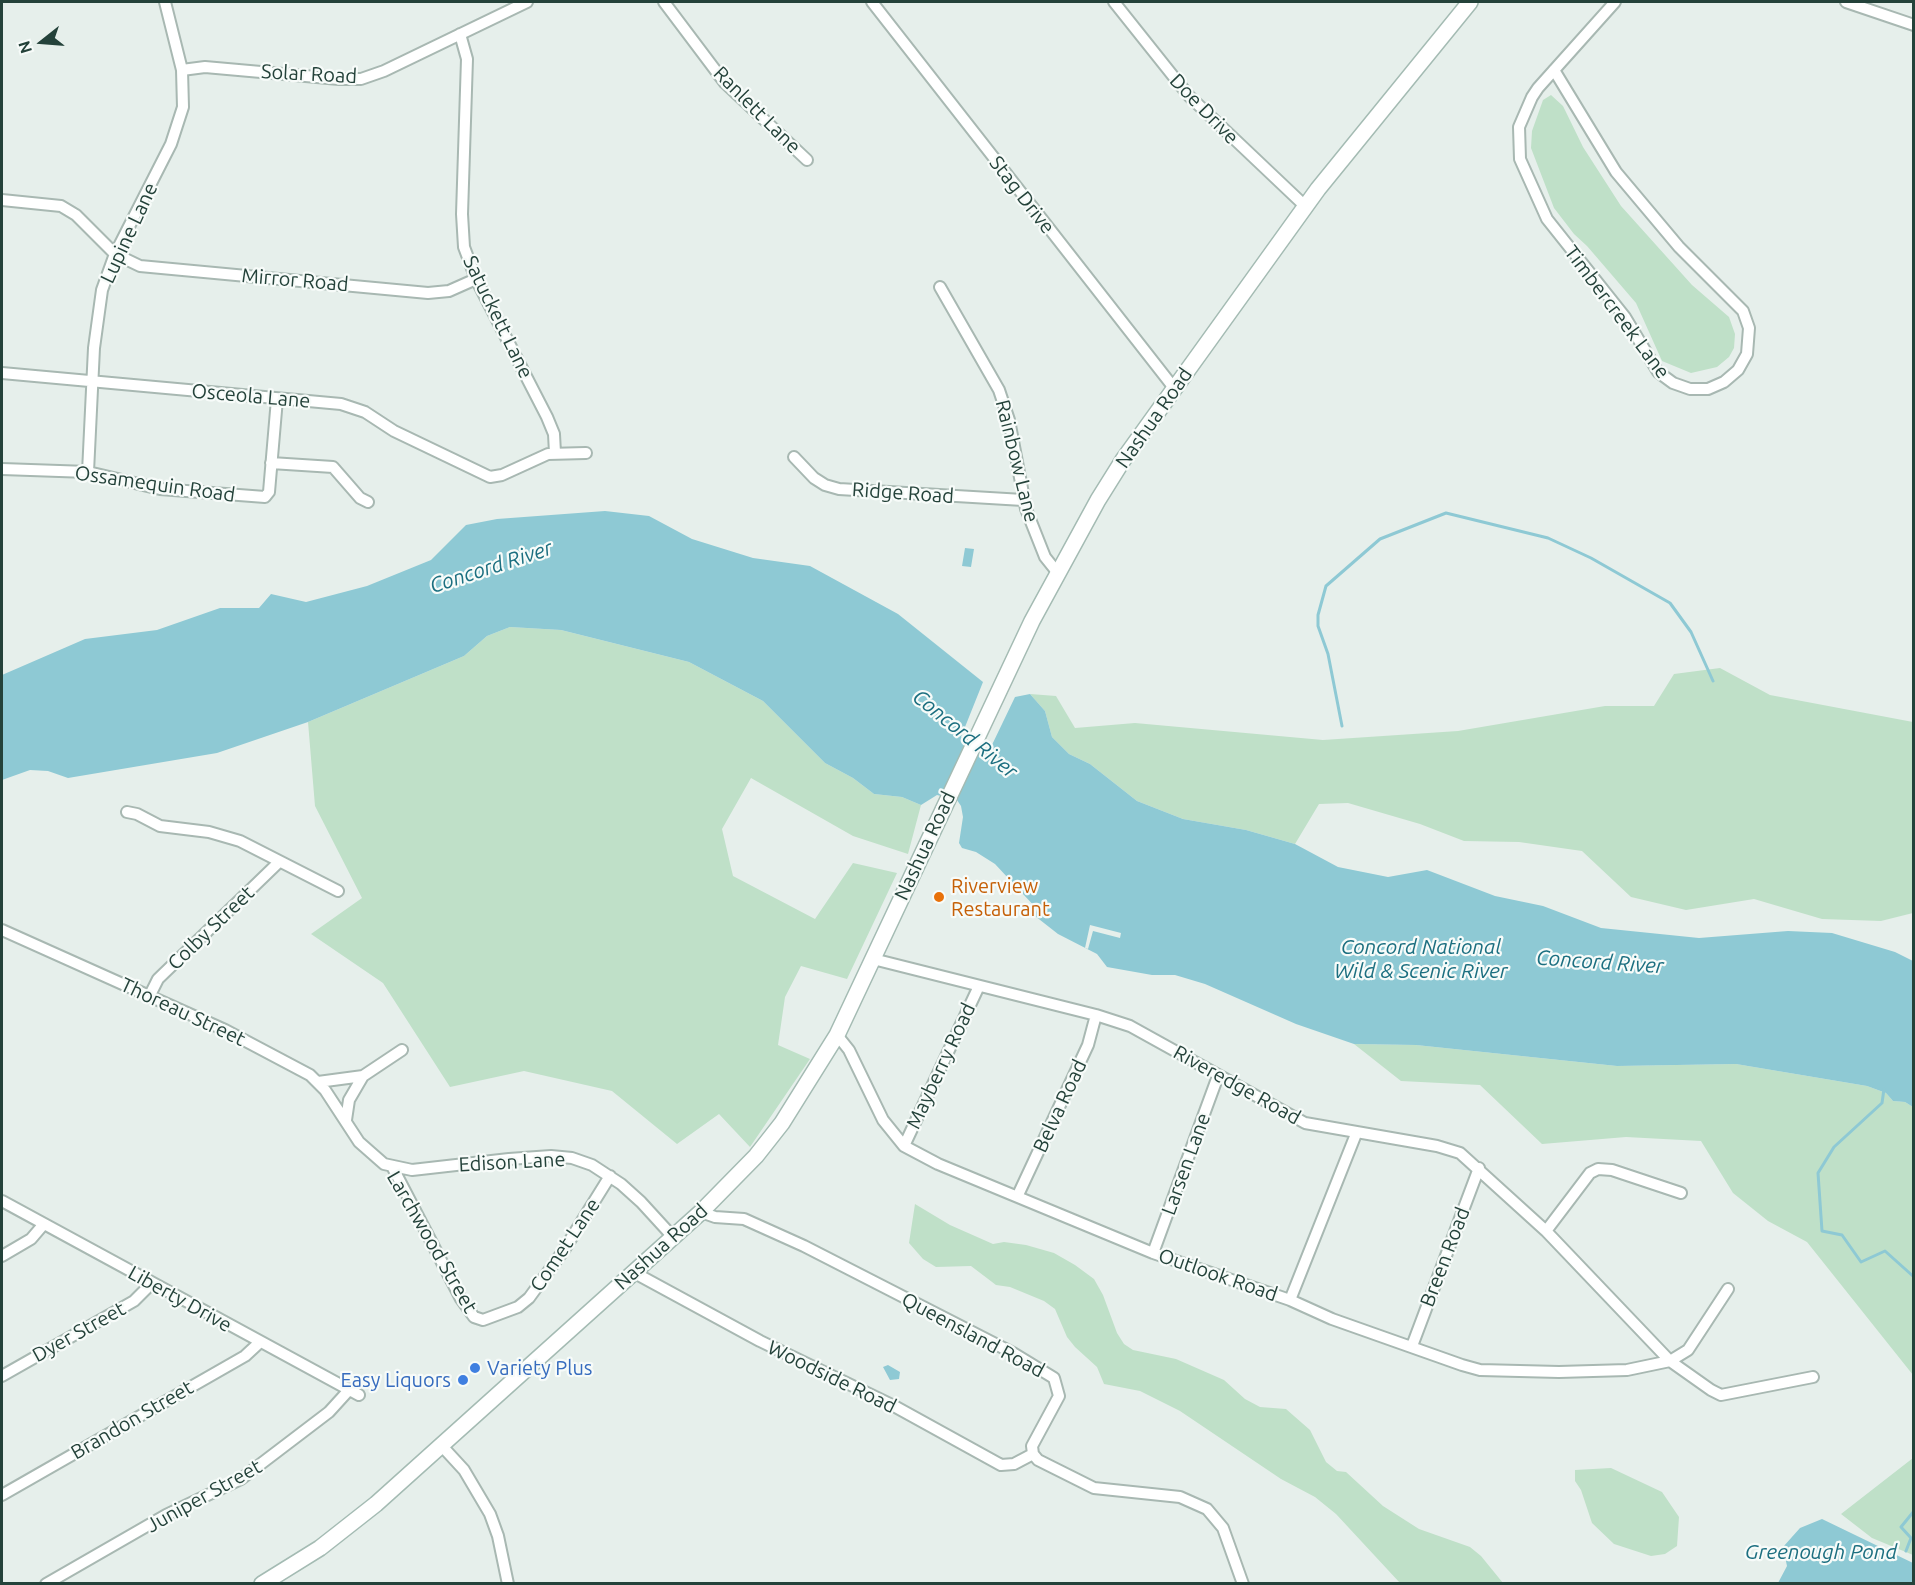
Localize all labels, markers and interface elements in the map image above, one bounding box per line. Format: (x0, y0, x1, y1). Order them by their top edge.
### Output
north arrow (12, 12, 72, 72)
text: N (14, 39, 35, 56)
street label: Solar Road (260, 60, 358, 88)
street label: Ranlett Lane (708, 61, 806, 159)
street label: Doe Drive (1165, 69, 1243, 149)
street label: Stag Drive (984, 151, 1060, 239)
street label: Lupine Lane (95, 179, 163, 287)
street label: Timbercreek Lane (1559, 241, 1675, 383)
street label: Satuckett Lane (458, 252, 538, 382)
street label: Mirror Road (240, 263, 350, 297)
street label: Nashua Road (1111, 363, 1197, 473)
street label: Osceola Lane (191, 379, 311, 413)
street label: Rainbow Lane (990, 397, 1044, 525)
street label: Ossamequin Road (73, 461, 237, 507)
street label: Ridge Road (851, 477, 955, 509)
water label: Concord River (426, 535, 556, 599)
water label: Concord River (907, 684, 1023, 784)
street label: Nashua Road (889, 788, 961, 904)
place label: Riverview Restaurant (951, 874, 1050, 921)
street label: Colby Street (163, 881, 259, 975)
marker: Riverview Restaurant (932, 890, 946, 904)
water label: Concord National Wild & Scenic River (1334, 934, 1508, 984)
water label: Concord River (1535, 945, 1665, 979)
street label: Thoreau Street (117, 973, 249, 1051)
street label: Mayberry Road (901, 999, 981, 1133)
street label: Riveredge Road (1169, 1040, 1305, 1130)
street label: Belva Road (1028, 1056, 1092, 1156)
street label: Larsen Lane (1156, 1110, 1216, 1218)
street label: Edison Lane (458, 1147, 566, 1177)
street label: Larchwood Street (382, 1167, 482, 1317)
street label: Comet Lane (525, 1194, 605, 1296)
street label: Nashua Road (609, 1199, 713, 1295)
street label: Breen Road (1415, 1204, 1475, 1310)
street label: Outlook Road (1155, 1243, 1281, 1307)
street label: Liberty Drive (124, 1261, 236, 1337)
street label: Queensland Road (897, 1287, 1049, 1383)
street label: Dyer Street (28, 1297, 130, 1367)
street label: Woodside Road (764, 1335, 900, 1419)
place label: Variety Plus (487, 1356, 593, 1380)
marker: Variety Plus (468, 1361, 482, 1375)
place label: Easy Liquors (341, 1368, 451, 1392)
marker: Easy Liquors (456, 1373, 470, 1387)
street label: Brandon Street (67, 1375, 197, 1465)
street label: Juniper Street (142, 1454, 266, 1538)
water label: Greenough Pond (1745, 1539, 1897, 1565)

